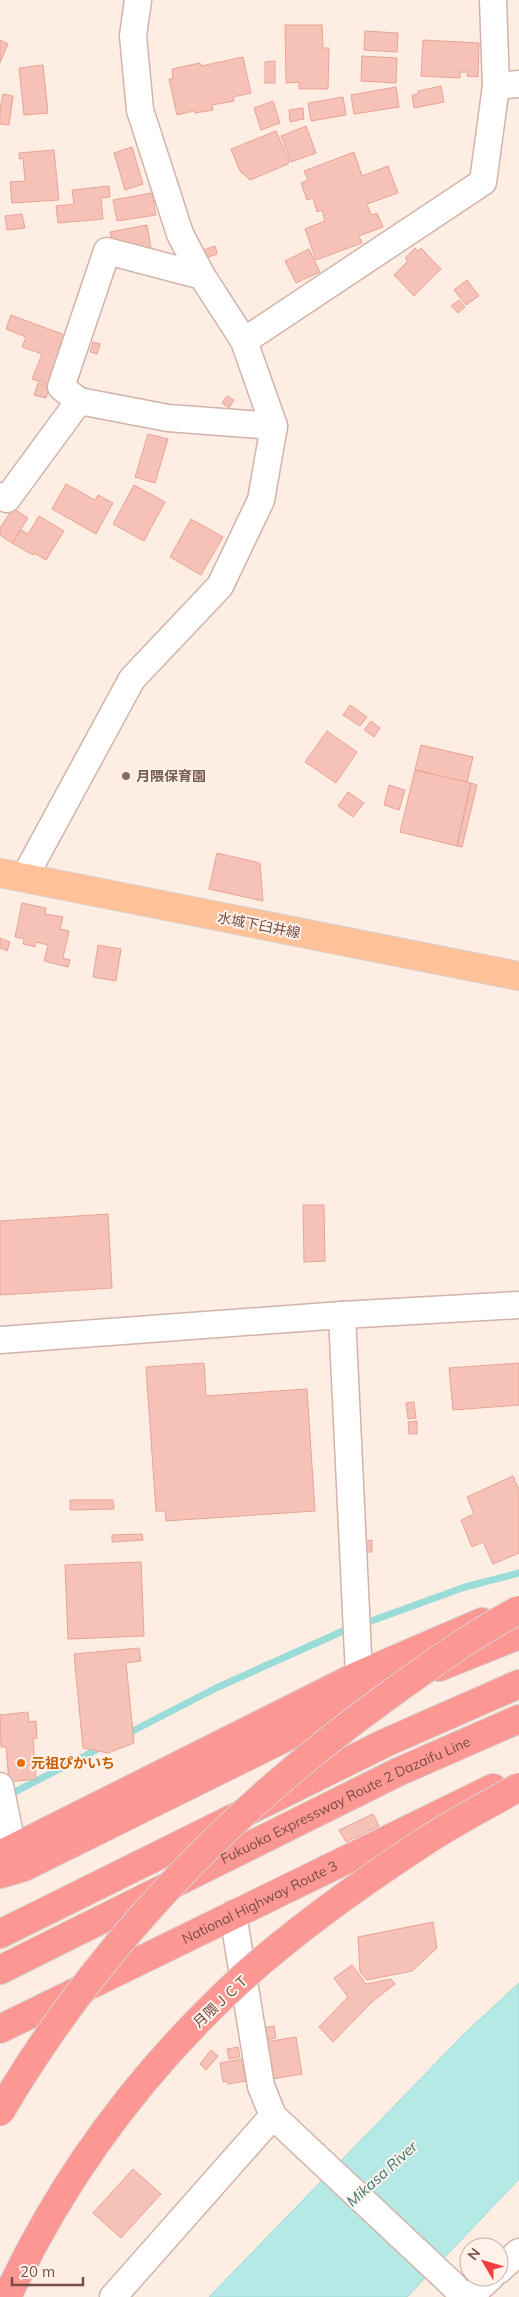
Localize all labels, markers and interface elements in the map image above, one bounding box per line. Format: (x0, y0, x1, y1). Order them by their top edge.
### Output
place label: 月隈保育園 (136, 767, 206, 785)
marker: 月隈保育園 (120, 770, 132, 782)
street label: 水城下臼井線 (216, 908, 302, 942)
street label: Fukuoka Expressway Route 2 Dazaifu Line (217, 1732, 473, 1868)
place label: 元祖ぴかいち (31, 1754, 115, 1772)
marker: 元祖ぴかいち (15, 1757, 27, 1769)
street label: National Highway Route 3 (179, 1856, 340, 1948)
street label: 月隈ＪＣＴ (189, 1971, 253, 2031)
water label: Mikasa River (342, 2136, 421, 2210)
north arrow (459, 2237, 509, 2287)
text: N (463, 2244, 484, 2264)
scale bar (12, 2254, 84, 2286)
text: 20 m (20, 2262, 55, 2281)

